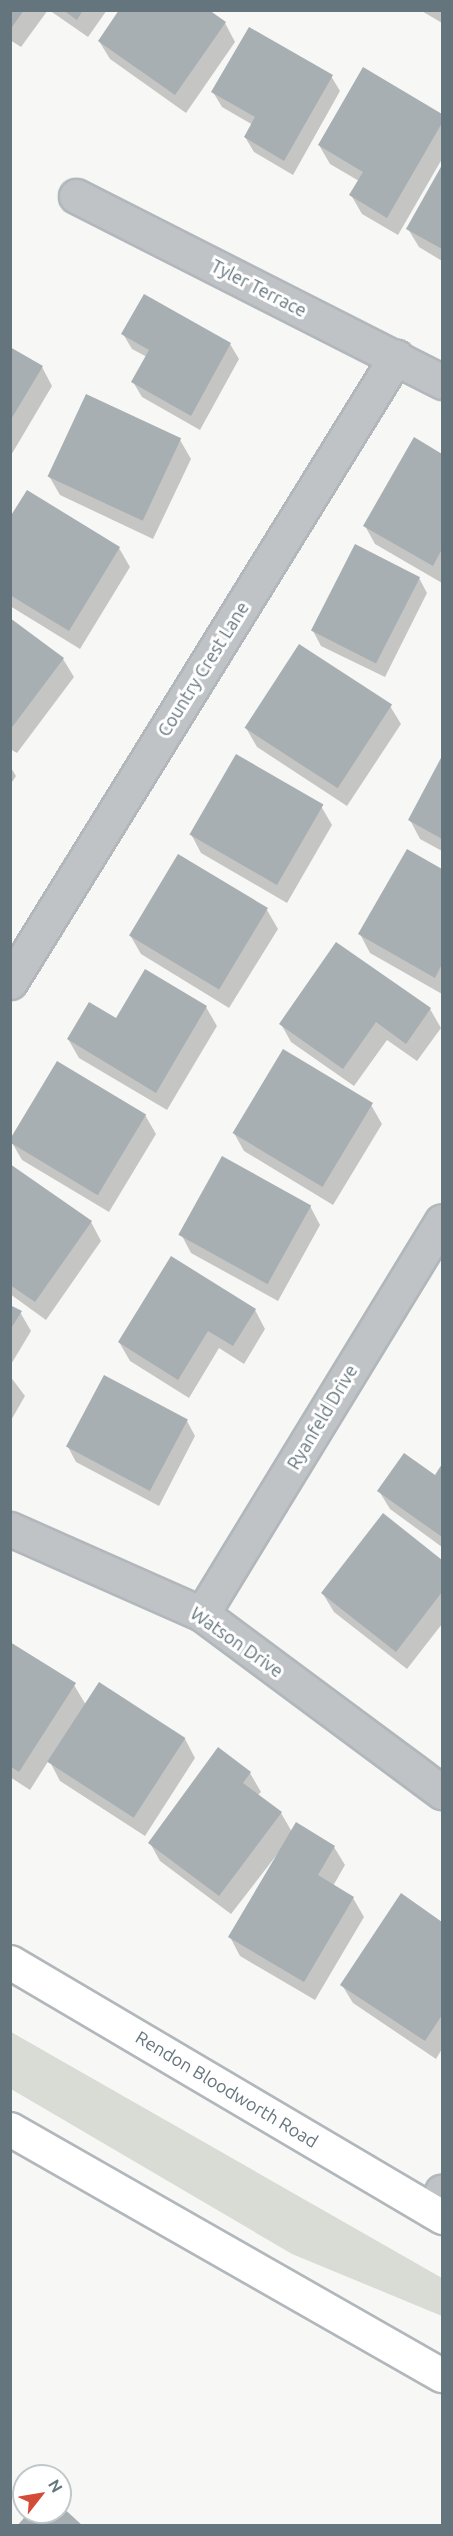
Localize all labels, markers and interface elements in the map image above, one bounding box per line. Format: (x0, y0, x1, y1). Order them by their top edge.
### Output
street label: Tyler Terrace (208, 255, 310, 321)
street label: Country Crest Lane (153, 598, 253, 740)
street label: Ryanfeld Drive (282, 1361, 362, 1473)
street label: Watson Drive (187, 1602, 287, 1682)
street label: Rendon Bloodworth Road (132, 2026, 322, 2152)
north arrow (12, 2464, 72, 2524)
text: N (45, 2476, 67, 2496)

